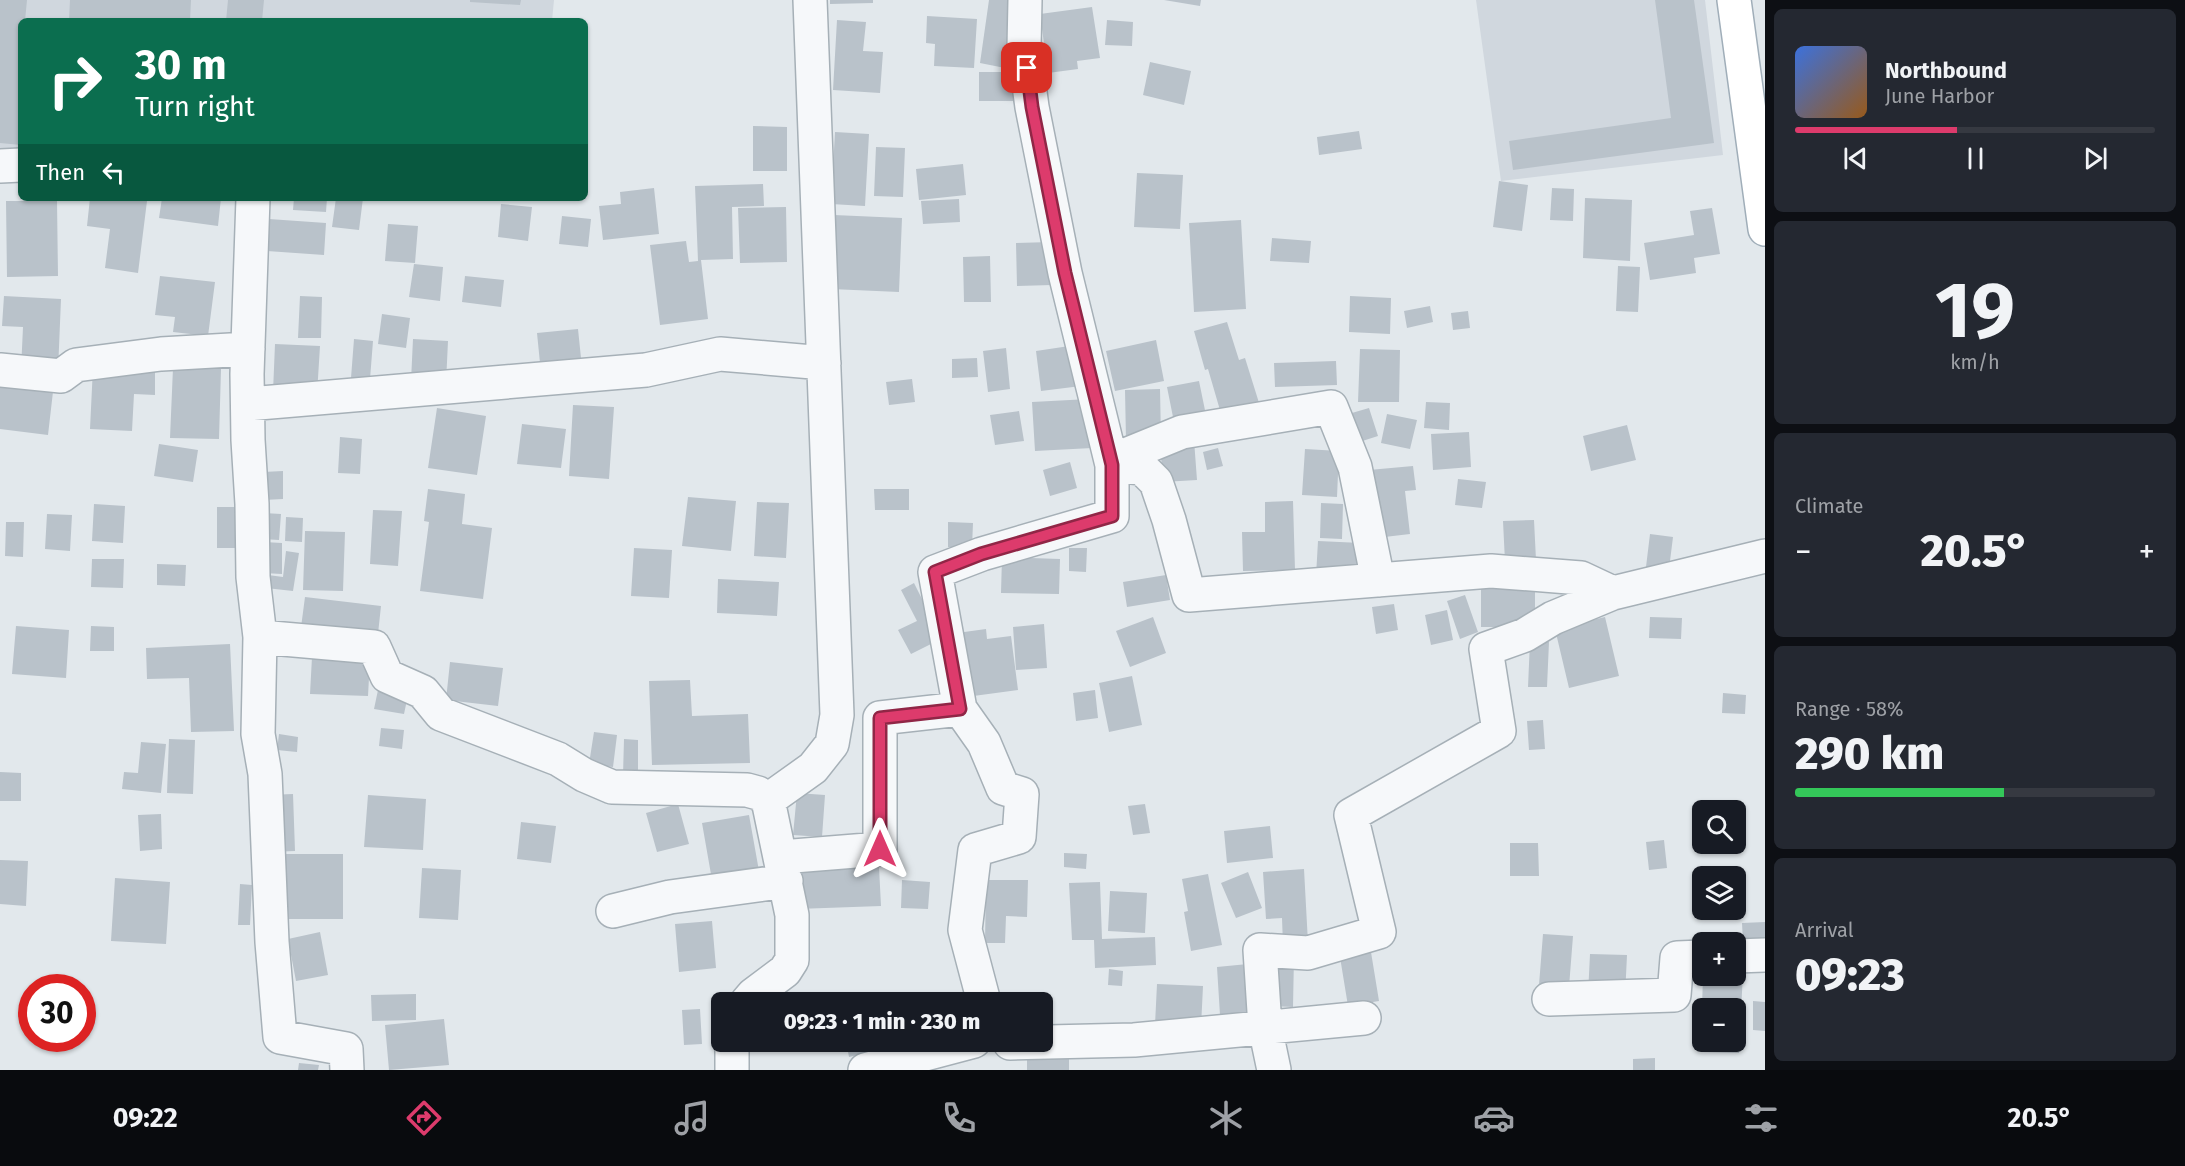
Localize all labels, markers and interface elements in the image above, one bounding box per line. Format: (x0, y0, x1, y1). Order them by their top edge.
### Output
text: 30 m (135, 40, 227, 90)
icon: right (36, 42, 114, 120)
pin (1001, 42, 1052, 93)
icon: arrive (1010, 51, 1043, 84)
text: Northbound (1885, 57, 2007, 84)
text: June Harbor (1885, 84, 1994, 108)
text: Turn right (135, 91, 255, 123)
icon: previous (1839, 142, 1872, 175)
icon: pause (1959, 142, 1992, 175)
icon: next (2079, 142, 2112, 175)
icon: left (97, 156, 130, 189)
text: Then (36, 159, 85, 186)
text: 19 (1935, 264, 2015, 358)
text: km/h (1950, 350, 2000, 374)
text: Climate (1795, 494, 1863, 518)
text: 20.5° (1920, 524, 2030, 578)
text: − (1795, 532, 1812, 572)
text: + (2139, 532, 2155, 572)
text: Range · 58% (1795, 697, 1903, 721)
text: 290 km (1795, 727, 1944, 781)
map controls (1692, 800, 1746, 1052)
button: search (1692, 800, 1746, 854)
position arrow (848, 817, 912, 881)
button: layers (1692, 866, 1746, 920)
text: Arrival (1795, 918, 1854, 942)
button: + (1692, 932, 1746, 986)
text: 09:23 (1795, 948, 1905, 1002)
speed limit sign: 30 (18, 974, 96, 1052)
button: − (1692, 998, 1746, 1052)
text: 09:23 · 1 min · 230 m (784, 1008, 980, 1035)
icon: directions (403, 1097, 445, 1139)
icon: music (671, 1097, 713, 1139)
icon: phone (938, 1097, 980, 1139)
icon: climate (1205, 1097, 1247, 1139)
icon: car (1473, 1097, 1515, 1139)
icon: filters (1740, 1097, 1782, 1139)
text: 09:22 (113, 1102, 178, 1134)
text: 20.5° (2007, 1102, 2072, 1134)

